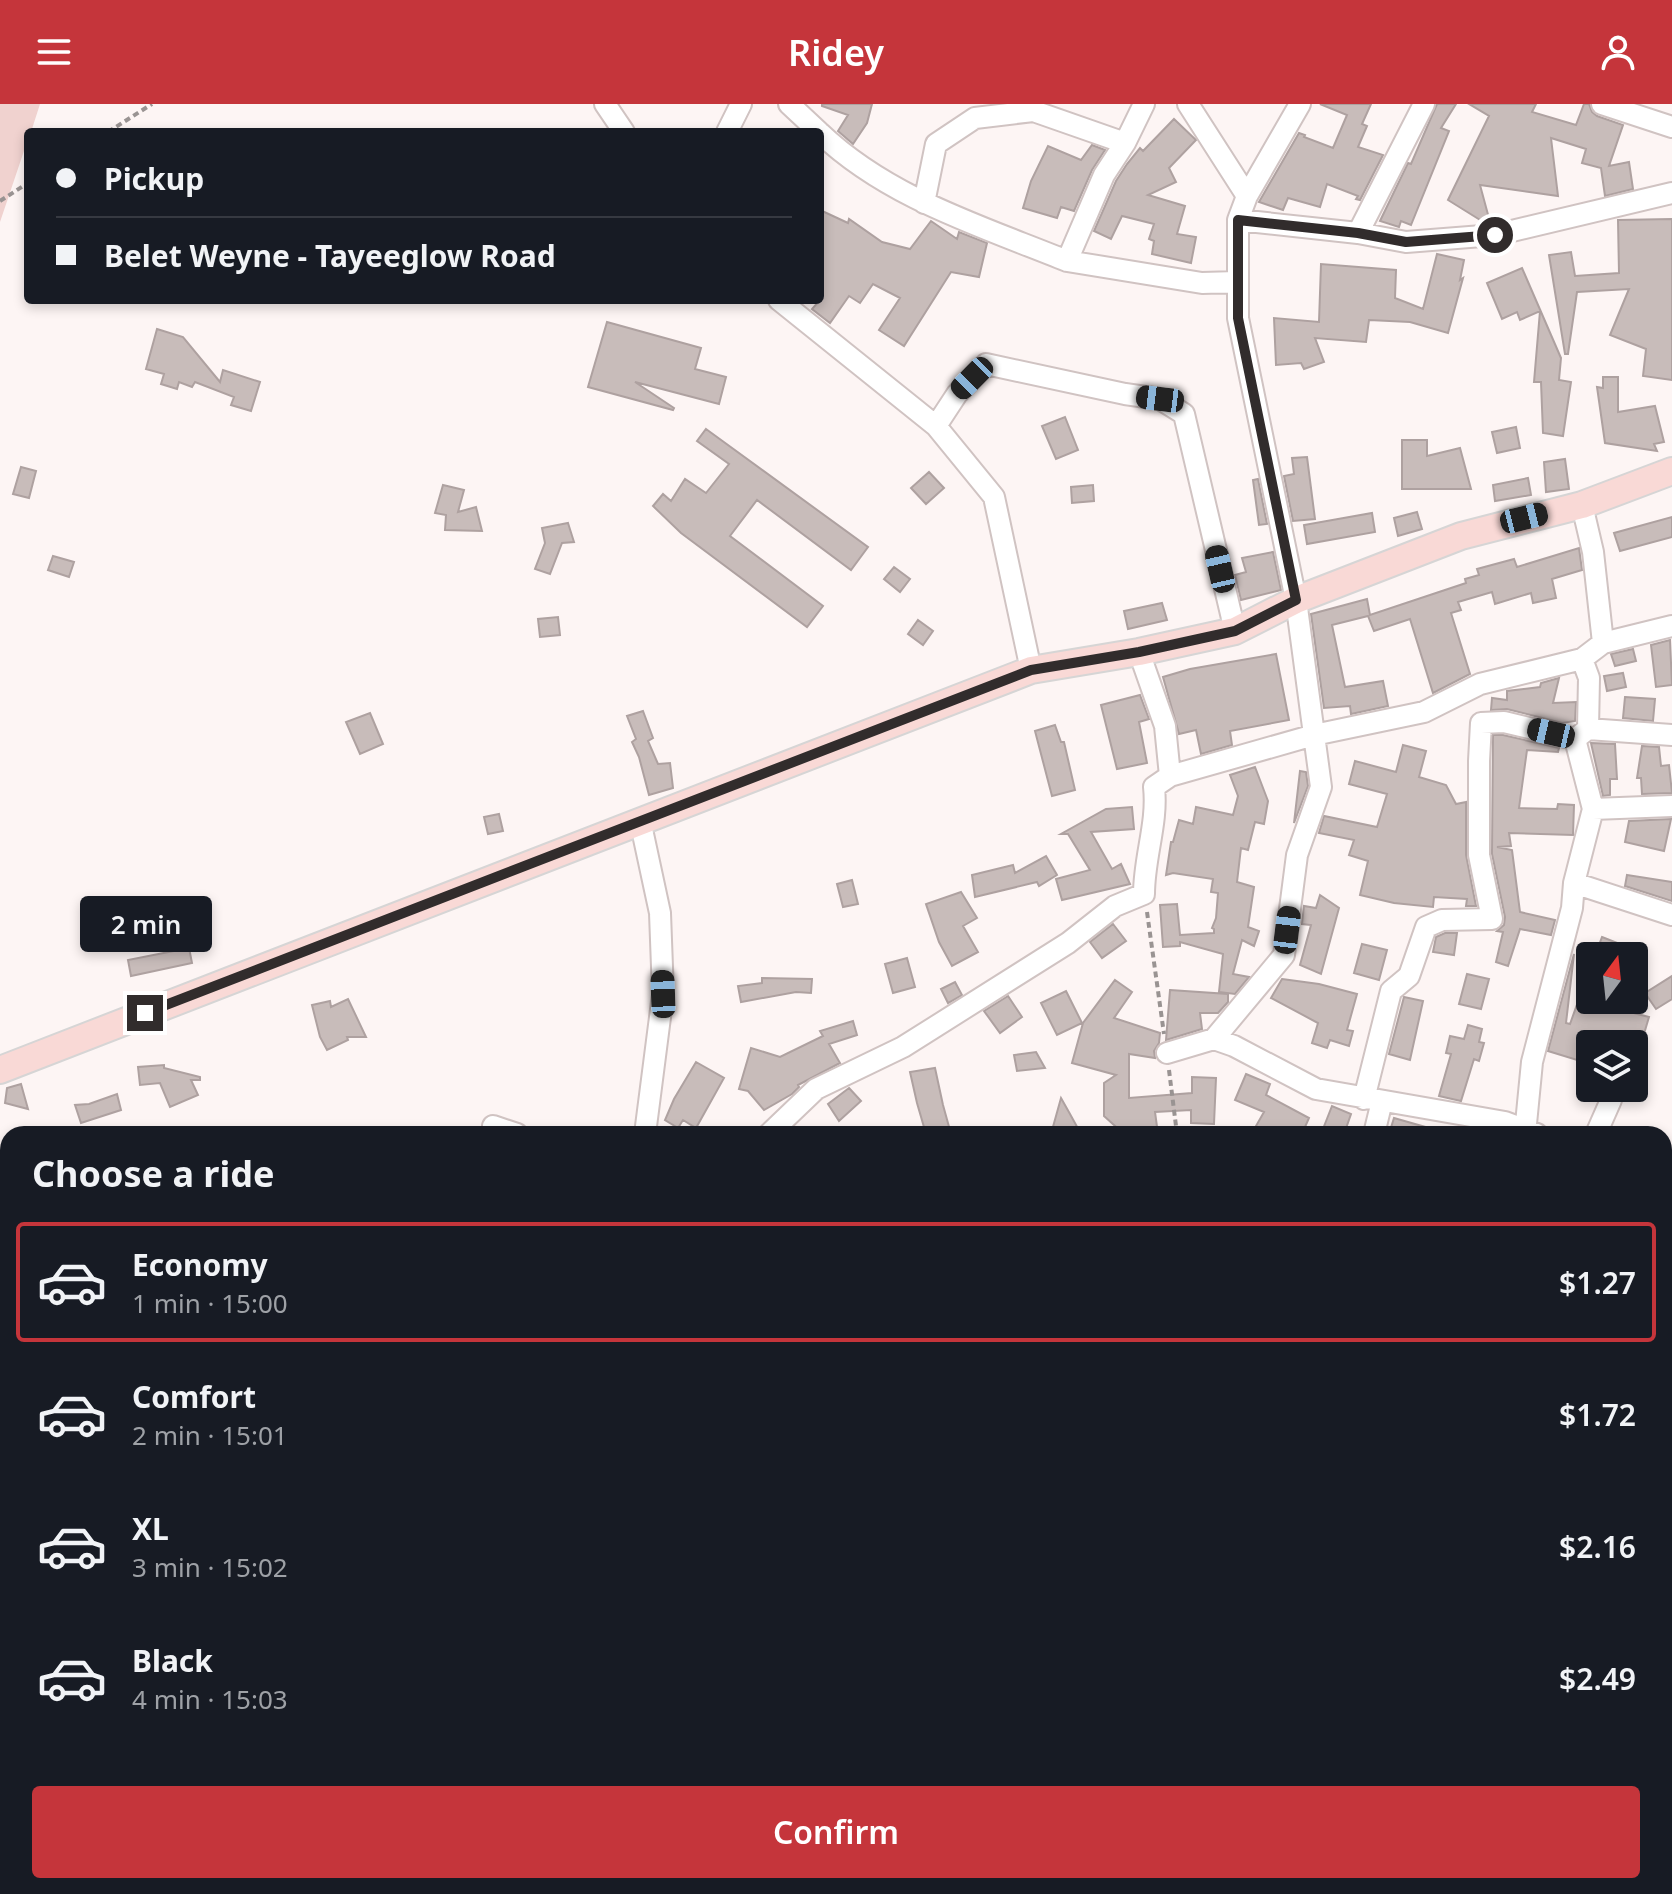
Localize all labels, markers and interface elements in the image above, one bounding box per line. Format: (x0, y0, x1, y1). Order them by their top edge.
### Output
text: Ridey (788, 28, 884, 77)
icon: menu (32, 30, 76, 74)
icon: person (1596, 30, 1640, 74)
text: Pickup (104, 158, 204, 199)
route start (1477, 217, 1513, 253)
text: Belet Weyne - Tayeeglow Road (104, 235, 556, 276)
car (947, 353, 997, 403)
car (1135, 384, 1185, 414)
car (1498, 501, 1550, 535)
car (1203, 543, 1237, 595)
car (1525, 716, 1577, 750)
callout: 2 min (79, 897, 211, 953)
car (1272, 905, 1302, 955)
text: 2 min (111, 906, 181, 942)
north arrow (1576, 942, 1648, 1014)
map controls (1576, 942, 1648, 1102)
car (650, 970, 676, 1018)
route end (127, 995, 163, 1031)
button: layers (1576, 1030, 1648, 1102)
text: Choose a ride (32, 1149, 274, 1198)
text: Economy (132, 1244, 268, 1285)
icon: car (36, 1246, 108, 1318)
text: $1.27 (1559, 1262, 1636, 1303)
text: 1 min · 15:00 (132, 1285, 288, 1321)
text: Comfort (132, 1376, 256, 1417)
icon: car (36, 1378, 108, 1450)
text: $1.72 (1559, 1394, 1636, 1435)
text: 2 min · 15:01 (132, 1417, 288, 1453)
text: XL (132, 1508, 169, 1549)
icon: car (36, 1510, 108, 1582)
text: $2.16 (1559, 1526, 1636, 1567)
text: 3 min · 15:02 (132, 1549, 288, 1585)
text: Black (132, 1640, 213, 1681)
icon: car (36, 1642, 108, 1714)
text: $2.49 (1559, 1658, 1636, 1699)
text: 4 min · 15:03 (132, 1681, 288, 1717)
button: Confirm (32, 1786, 1640, 1878)

